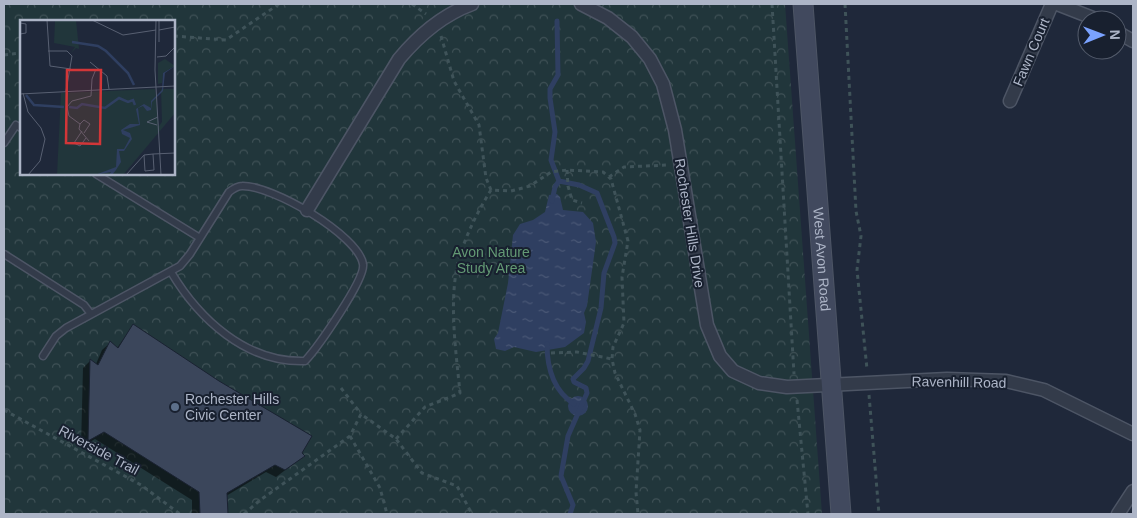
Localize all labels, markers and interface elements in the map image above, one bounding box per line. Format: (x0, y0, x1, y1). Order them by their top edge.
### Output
north arrow (1077, 10, 1127, 60)
street label: Fawn Court (1009, 15, 1053, 88)
inset map (20, 20, 175, 175)
text: N (1107, 30, 1123, 40)
street label: Rochester Hills Drive (672, 157, 708, 289)
street label: West Avon Road (810, 207, 834, 312)
park label: Avon Nature Study Area (452, 244, 530, 276)
street label: Ravenhill Road (911, 373, 1007, 391)
place label: Rochester Hills Civic Center (185, 391, 279, 423)
marker: Rochester Hills Civic Center (169, 401, 181, 413)
street label: Riverside Trail (56, 422, 142, 478)

